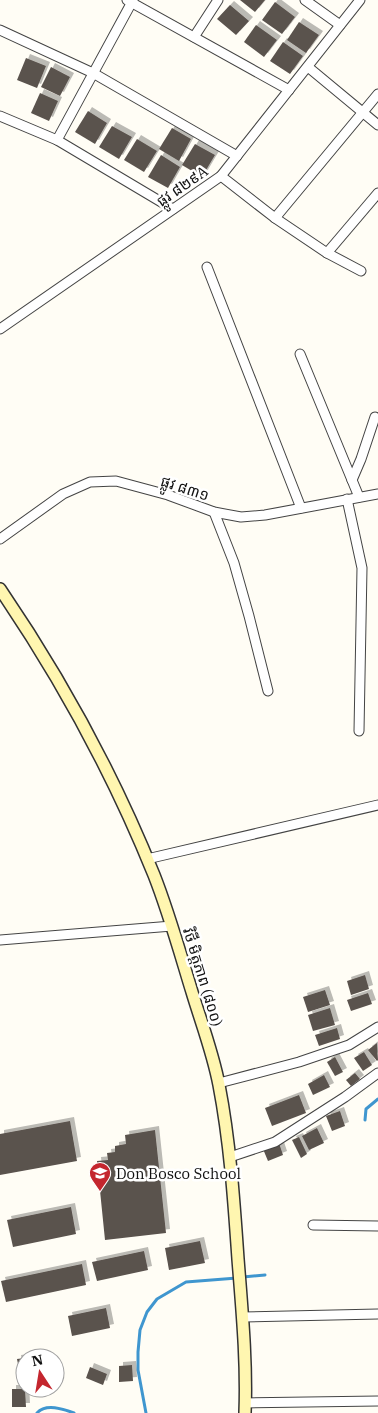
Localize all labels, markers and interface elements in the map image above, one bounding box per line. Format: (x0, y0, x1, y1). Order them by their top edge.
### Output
street label: ផ្លូវ ៨២៩A (153, 161, 215, 214)
street label: ផ្លូវ ៨៣១ (157, 471, 212, 509)
street label: វិថី មិត្តភាព (៨០០) (179, 925, 227, 1029)
school or university icon: Don Bosco School (88, 1161, 112, 1192)
place label: Don Bosco School (116, 1164, 241, 1183)
north arrow (15, 1348, 65, 1398)
text: N (30, 1350, 45, 1370)

